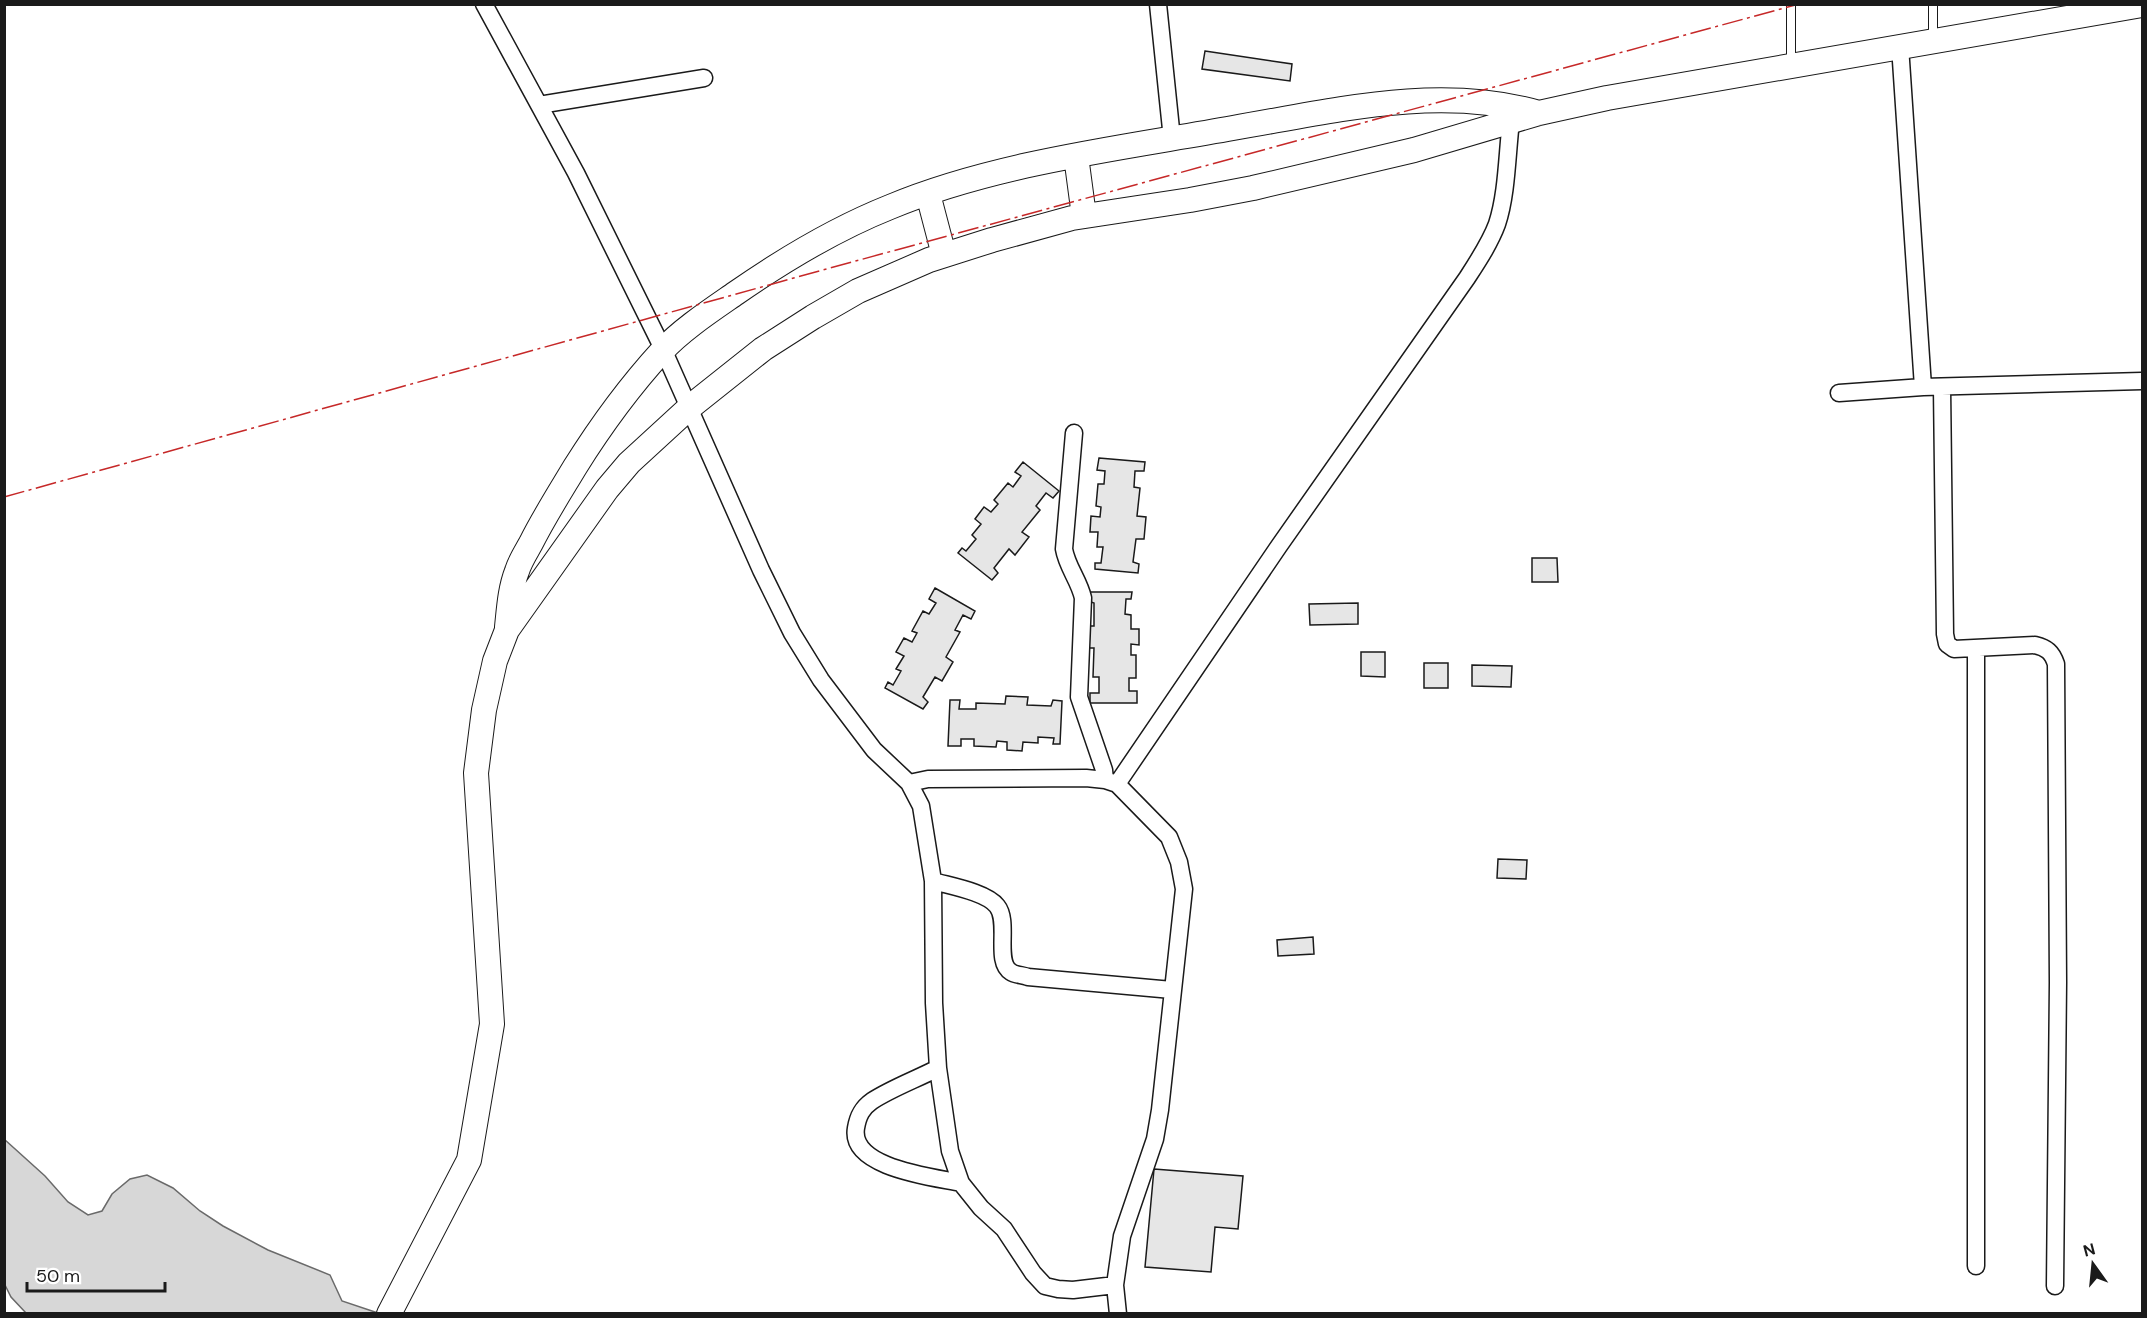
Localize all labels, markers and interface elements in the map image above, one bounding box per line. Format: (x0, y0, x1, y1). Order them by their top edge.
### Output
north arrow (2063, 1234, 2123, 1294)
text: N (2081, 1238, 2098, 1262)
scale bar (27, 1255, 165, 1293)
text: 50 m (36, 1264, 80, 1288)

